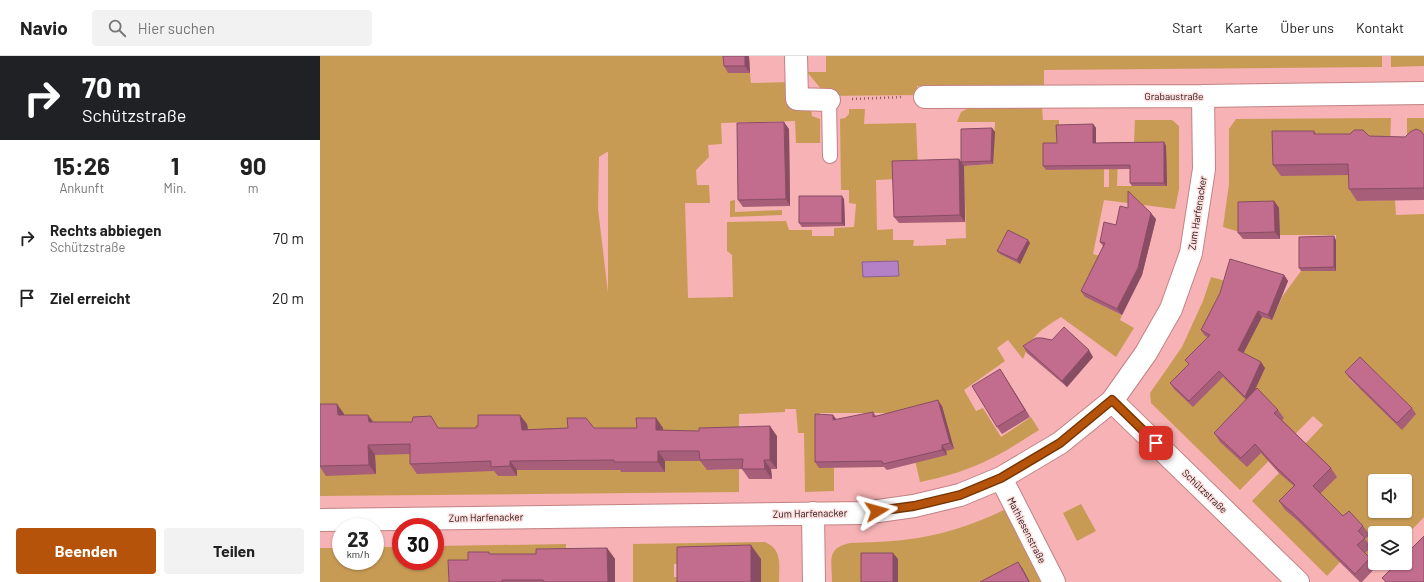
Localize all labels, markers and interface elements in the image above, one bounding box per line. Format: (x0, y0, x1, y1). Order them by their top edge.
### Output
search box (92, 10, 372, 46)
text: Navio (20, 16, 68, 39)
icon: search (106, 17, 128, 39)
text: Hier suchen (138, 19, 215, 37)
text: Start (1172, 19, 1203, 36)
text: Karte (1225, 19, 1258, 36)
text: Über uns (1280, 19, 1334, 36)
text: Kontakt (1356, 19, 1404, 36)
text: 70 m (82, 70, 141, 104)
icon: right (16, 72, 68, 124)
street label: Grabaustraße (1145, 90, 1203, 102)
text: Schützstraße (82, 104, 186, 126)
text: 15:26 (54, 151, 110, 180)
text: 1 (171, 151, 179, 180)
text: 90 (240, 151, 266, 180)
street label: Zum Harfenacker (1185, 175, 1209, 251)
text: Ankunft (59, 180, 104, 196)
text: Min. (164, 180, 187, 196)
text: m (248, 180, 259, 196)
text: Rechts abbiegen (50, 221, 161, 239)
icon: right (16, 227, 38, 249)
text: 70 m (273, 229, 304, 247)
text: Schützstraße (50, 239, 125, 255)
icon: arrive (16, 287, 38, 309)
text: Ziel erreicht (50, 289, 131, 307)
text: 20 m (272, 289, 304, 307)
pin (1139, 426, 1173, 460)
icon: arrive (1145, 432, 1167, 454)
street label: Schützstraße (1180, 467, 1230, 515)
map controls (1368, 474, 1412, 570)
button: sound (1368, 474, 1412, 518)
position arrow (856, 490, 898, 532)
street label: Mathiesenstraße (1005, 495, 1049, 565)
street label: Zum Harfenacker (773, 506, 848, 520)
street label: Zum Harfenacker (449, 510, 524, 524)
speed limit sign: 30 (392, 518, 444, 570)
button: layers (1368, 526, 1412, 570)
text: 23 (347, 527, 369, 551)
button: Beenden (16, 528, 156, 574)
button: Teilen (164, 528, 304, 574)
text: km/h (347, 548, 369, 560)

